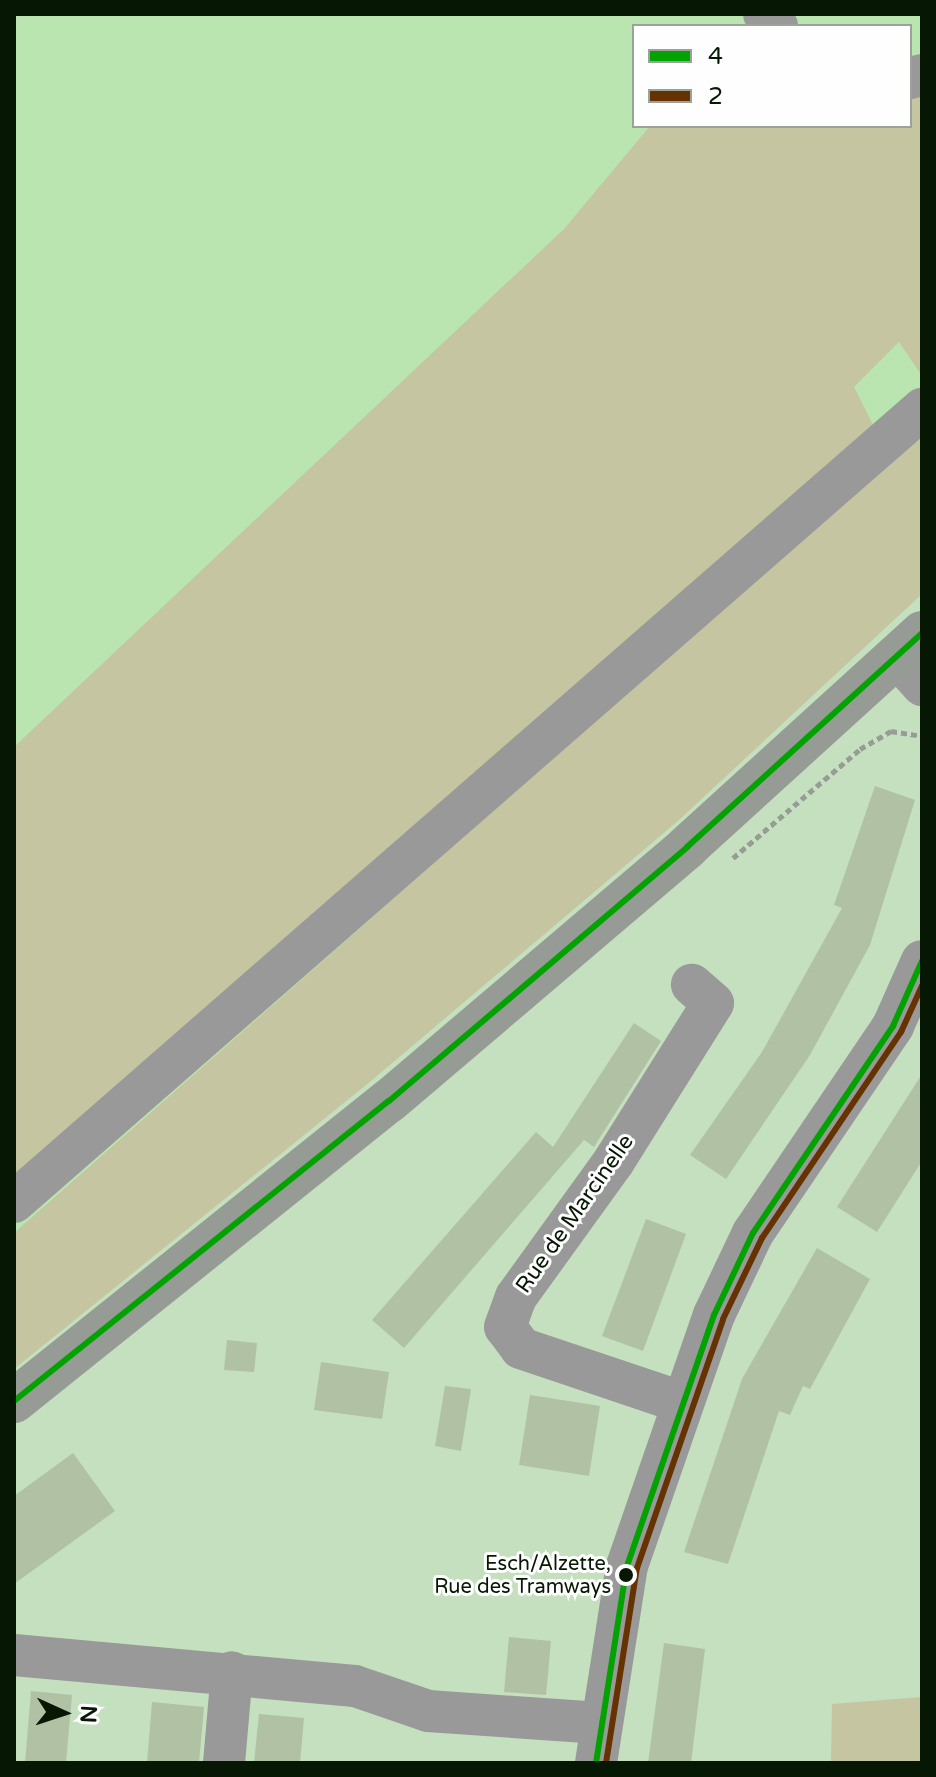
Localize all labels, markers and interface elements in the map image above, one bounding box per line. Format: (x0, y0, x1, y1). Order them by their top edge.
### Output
legend (632, 24, 912, 128)
text: 4 (708, 42, 723, 71)
text: 2 (708, 82, 723, 111)
street label: Rue de Marcinelle (510, 1130, 640, 1298)
place label: Esch/Alzette, Rue des Tramways (434, 1552, 611, 1599)
marker: Esch/Alzette, Rue des Tramways (618, 1567, 634, 1583)
north arrow (24, 1673, 104, 1753)
text: N (75, 1705, 101, 1724)

